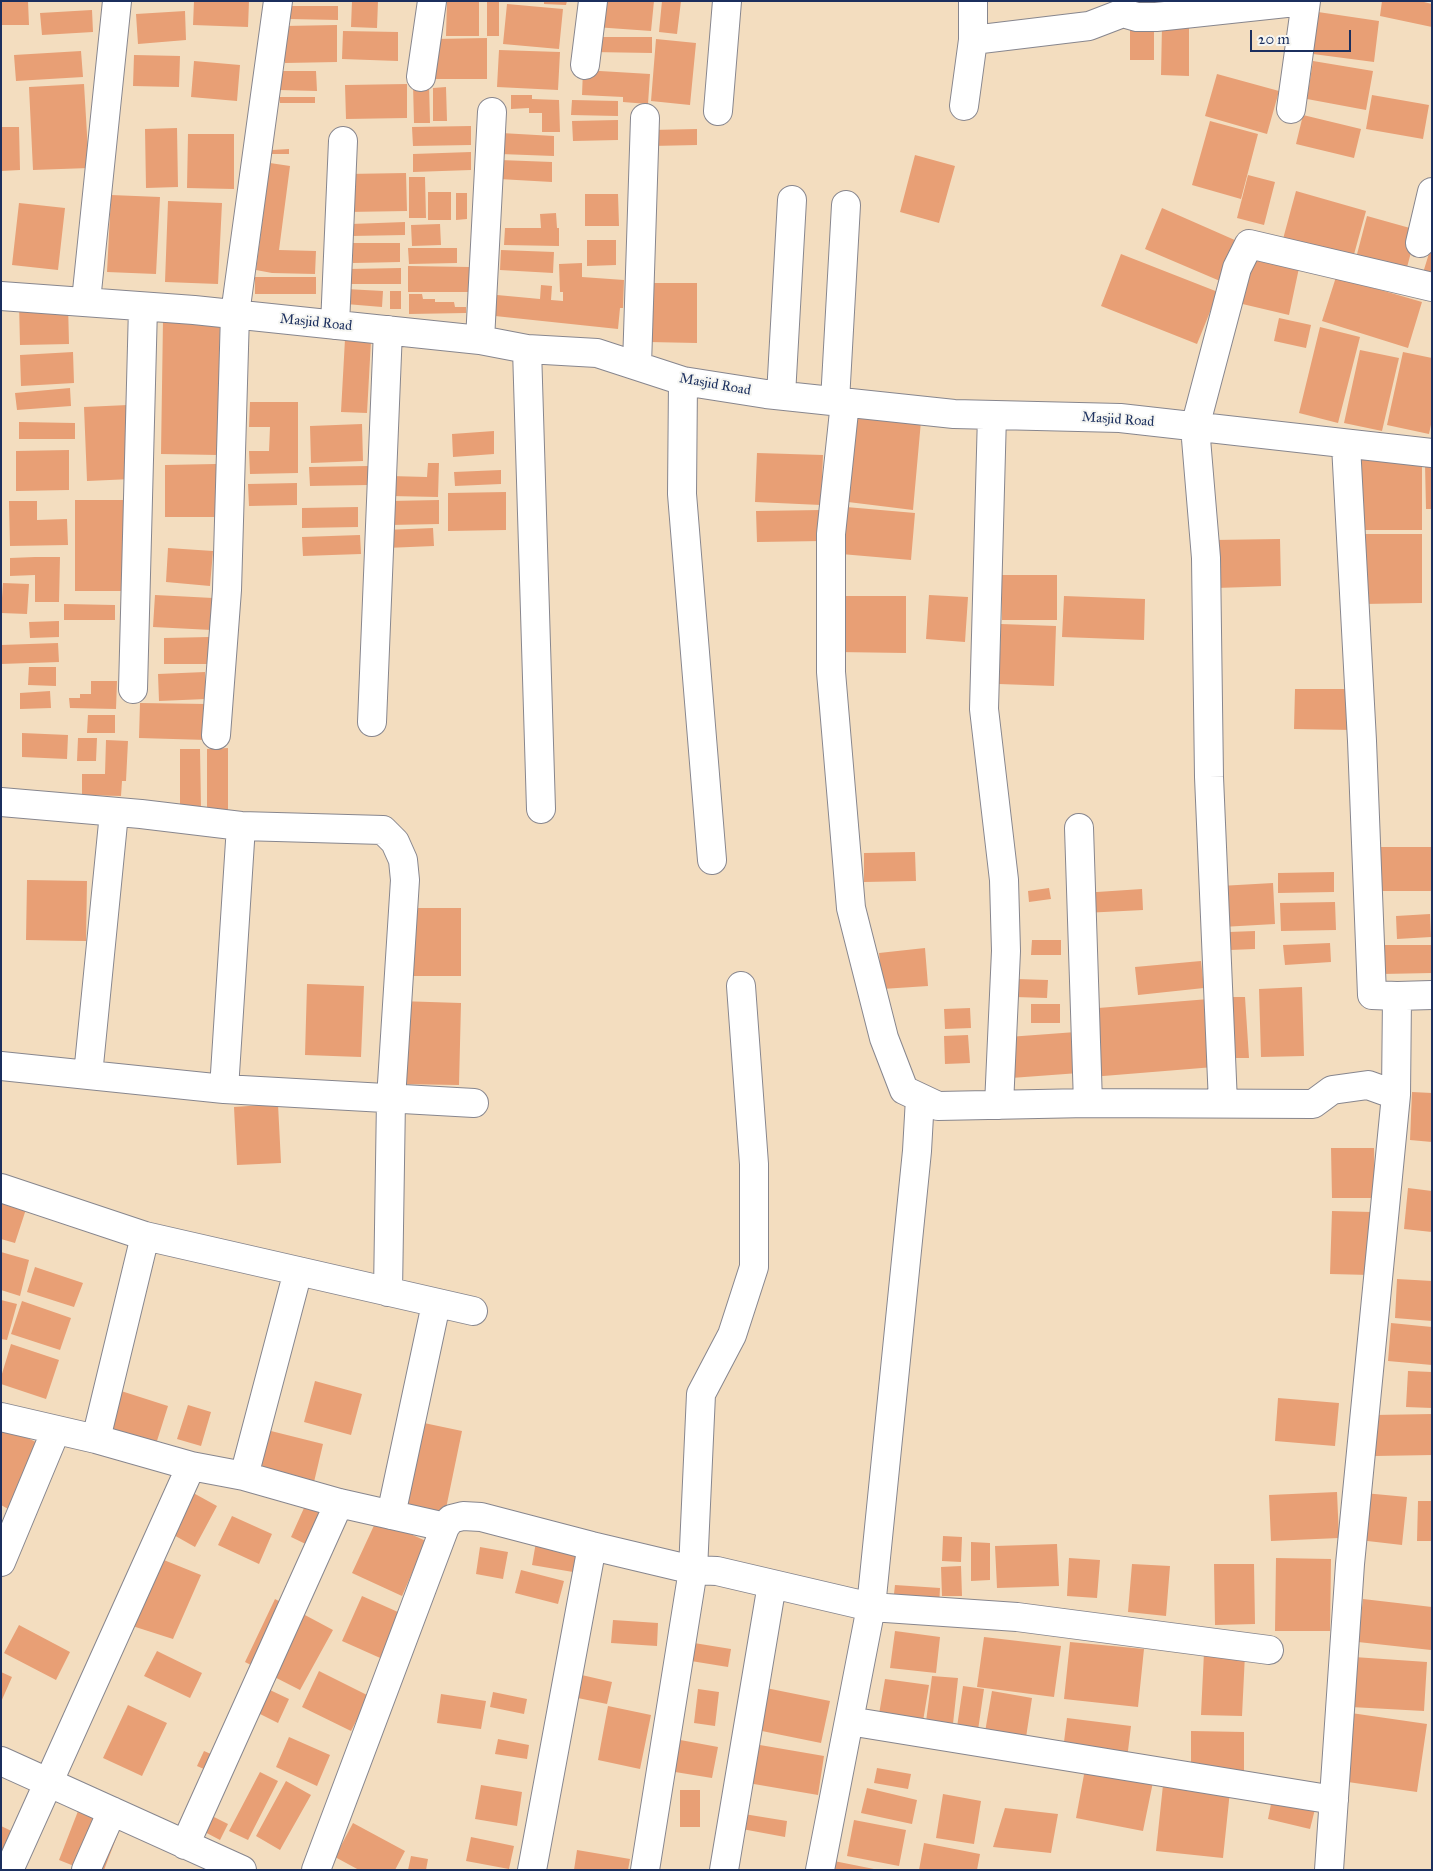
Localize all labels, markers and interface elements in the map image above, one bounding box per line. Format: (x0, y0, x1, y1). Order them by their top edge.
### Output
scale bar (1253, 20, 1354, 52)
text: 20 m (1258, 30, 1290, 48)
street label: Masjid Road (279, 311, 353, 335)
street label: Masjid Road (678, 370, 752, 400)
street label: Masjid Road (1081, 409, 1155, 431)

